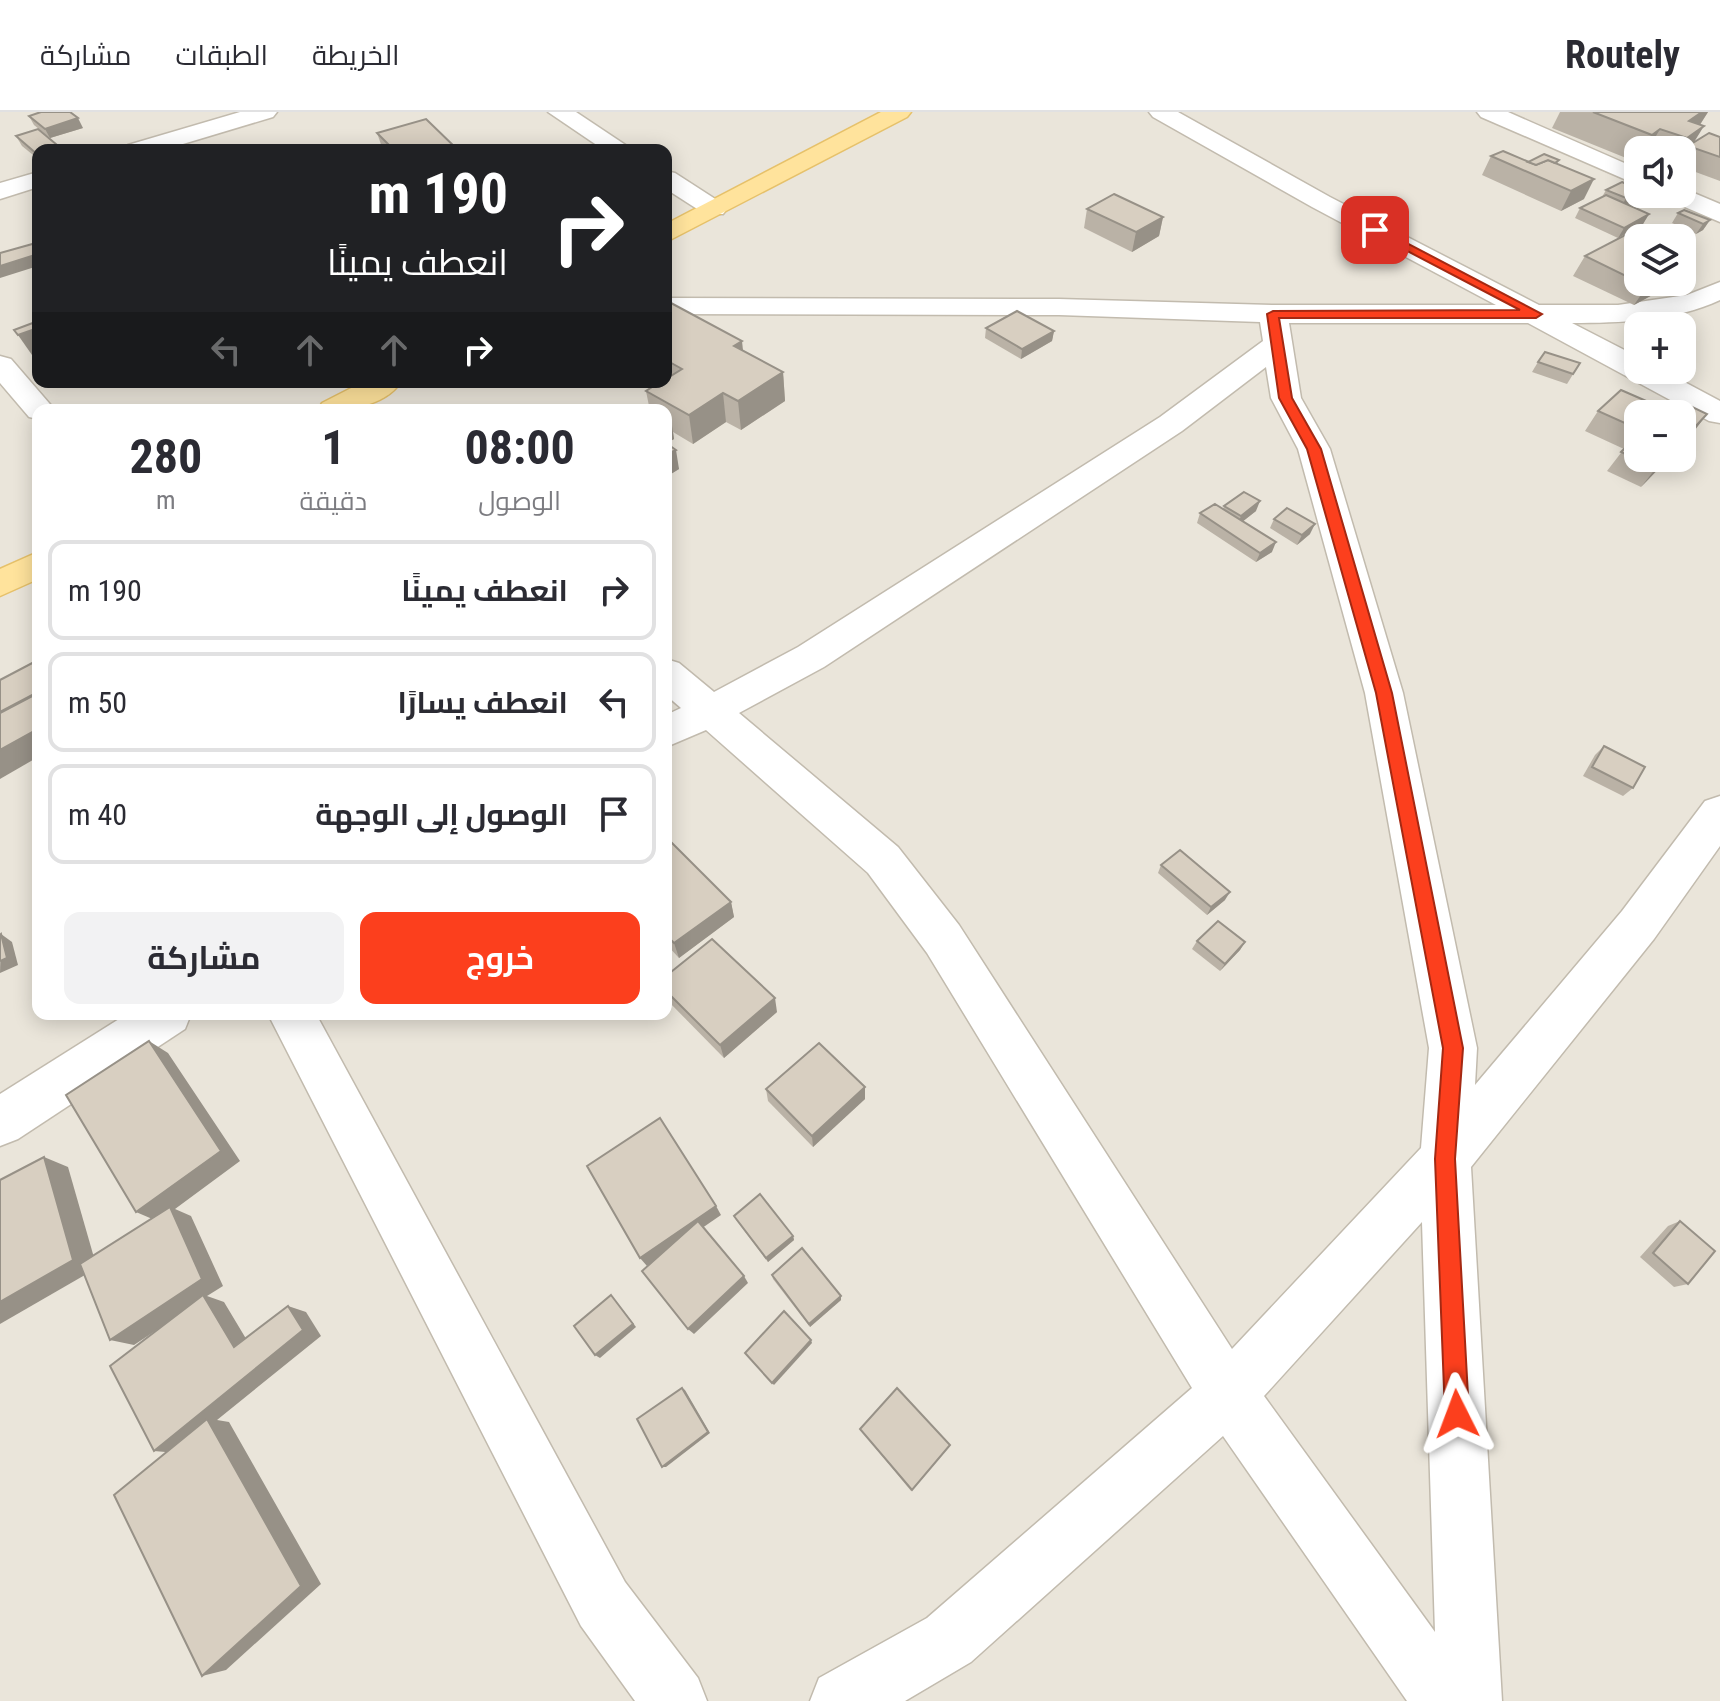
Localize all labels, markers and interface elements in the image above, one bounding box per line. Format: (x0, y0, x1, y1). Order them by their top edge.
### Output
text: Routely (1565, 33, 1680, 77)
text: مشاركة (40, 39, 131, 72)
text: الطبقات (175, 39, 268, 72)
text: الخريطة (312, 39, 399, 72)
map controls (1624, 136, 1696, 472)
button: sound (1624, 136, 1696, 208)
text: 190 m (369, 161, 508, 227)
icon: right (536, 176, 640, 280)
pin (1341, 196, 1409, 264)
icon: arrive (1353, 208, 1397, 252)
button: layers (1624, 224, 1696, 296)
text: انعطف يمينًا (327, 242, 508, 284)
button: + (1624, 312, 1696, 384)
icon: left (204, 328, 248, 372)
icon: ahead (288, 328, 332, 372)
icon: ahead (372, 328, 416, 372)
icon: right (456, 328, 500, 372)
button: − (1624, 400, 1696, 472)
text: 1 (321, 419, 345, 476)
text: 08:00 (465, 419, 575, 476)
text: 280 (129, 428, 202, 485)
text: m (156, 485, 176, 515)
text: دقيقة (300, 486, 367, 516)
text: الوصول (478, 486, 561, 516)
icon: right (592, 568, 636, 612)
text: 190 m (68, 573, 142, 608)
text: انعطف يمينًا (401, 573, 568, 608)
icon: left (592, 680, 636, 724)
text: 50 m (68, 685, 127, 720)
text: انعطف يسارًا (397, 685, 568, 720)
icon: arrive (592, 792, 636, 836)
text: 40 m (68, 797, 127, 832)
text: الوصول إلى الوجهة (315, 797, 568, 832)
button: مشاركة (64, 912, 344, 1004)
button: خروج (360, 912, 640, 1004)
position arrow (1415, 1372, 1499, 1456)

